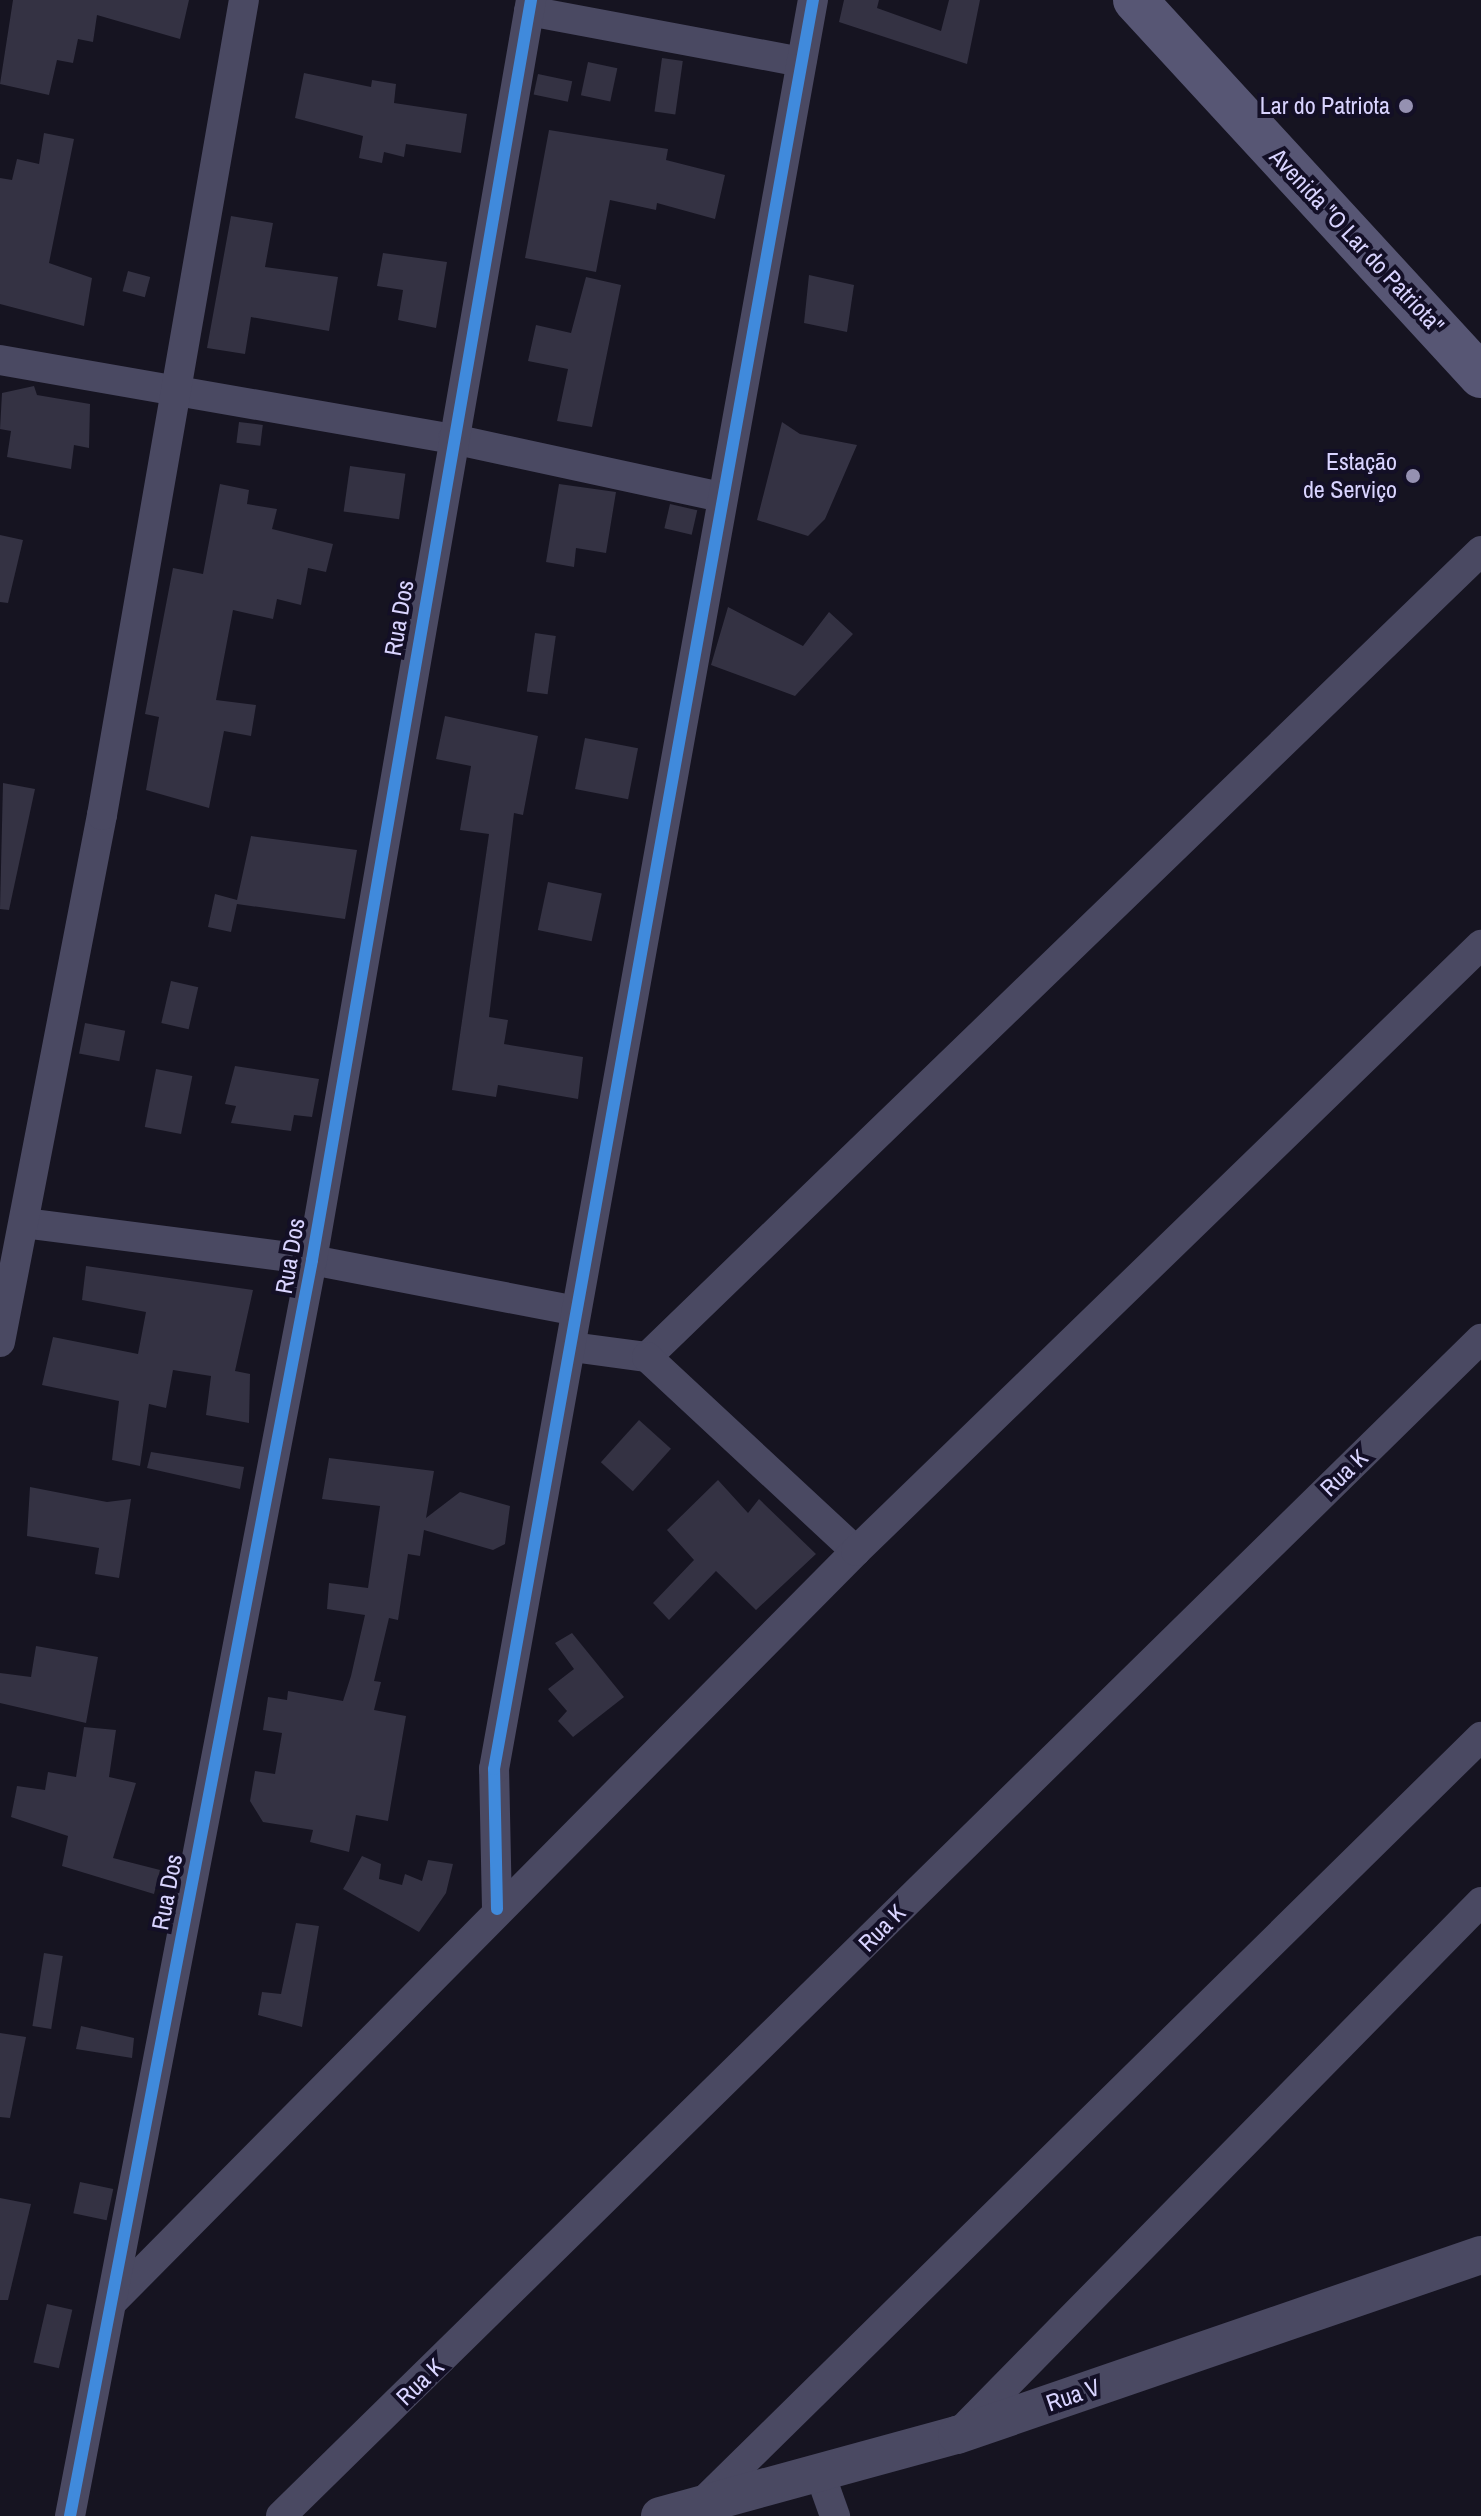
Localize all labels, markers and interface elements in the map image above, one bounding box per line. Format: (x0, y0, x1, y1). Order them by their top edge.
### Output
place label: Lar do Patriota (1260, 92, 1390, 120)
marker: Lar do Patriota (1397, 97, 1415, 115)
street label: Avenida "O Lar do Patriota" (1264, 143, 1450, 339)
place label: Estação de Serviço (1303, 448, 1397, 504)
marker: Estação de Serviço (1404, 467, 1422, 485)
street label: Rua Dos (378, 578, 420, 658)
street label: Rua Dos (269, 1216, 311, 1296)
street label: Rua K (1314, 1444, 1374, 1502)
street label: Rua Dos (146, 1852, 188, 1932)
street label: Rua K (852, 1898, 912, 1958)
street label: Rua K (390, 2353, 450, 2411)
street label: Rua V (1042, 2372, 1104, 2418)

